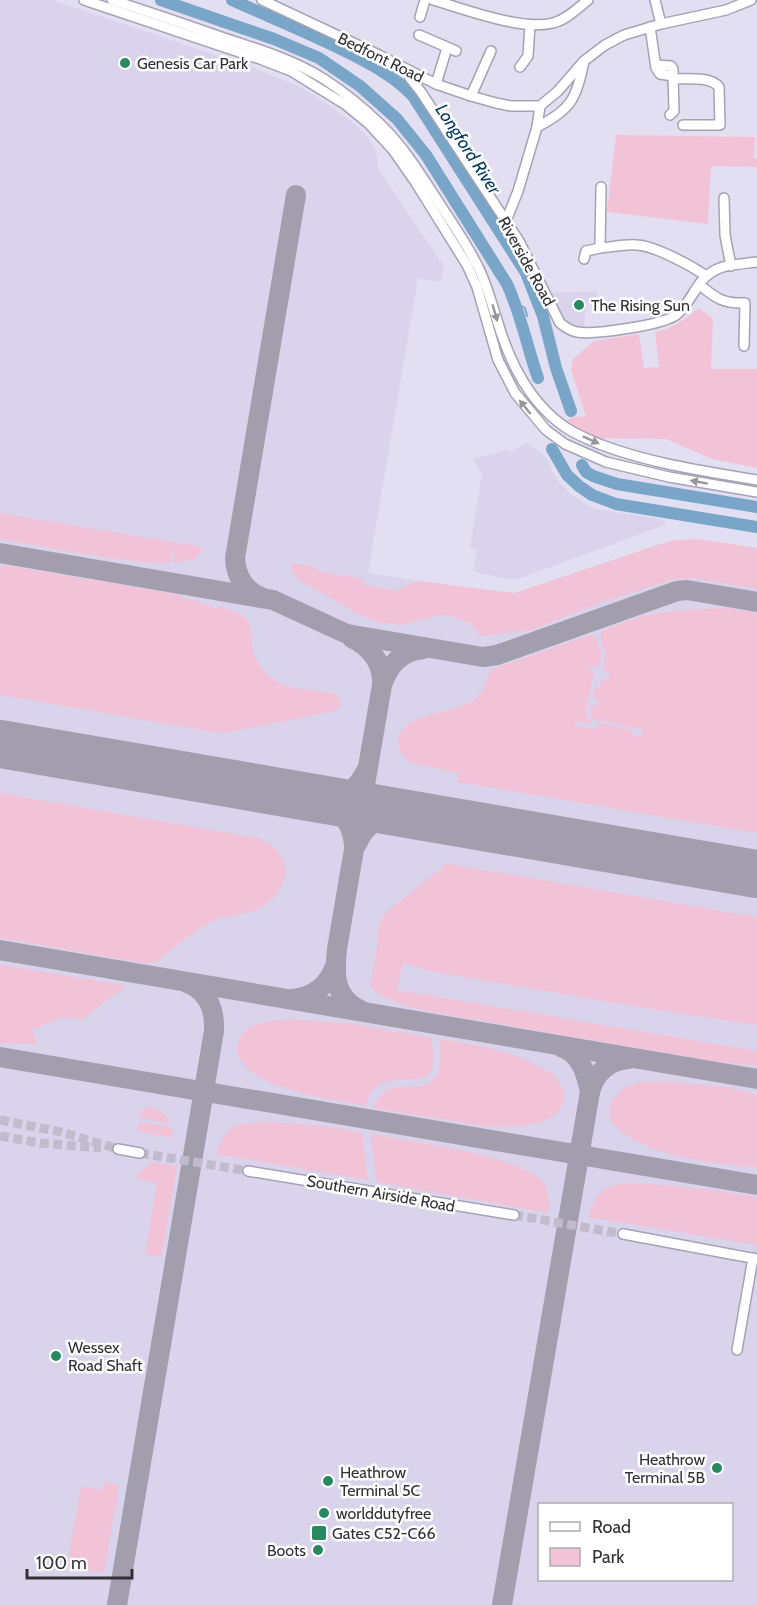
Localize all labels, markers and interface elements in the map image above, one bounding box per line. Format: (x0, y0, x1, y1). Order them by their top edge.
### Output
street label: Bedfont Road (335, 29, 427, 86)
place label: Genesis Car Park (137, 54, 249, 73)
marker: Genesis Car Park (118, 56, 132, 70)
water label: Longford River (431, 100, 506, 200)
street label: Riverside Road (494, 213, 559, 309)
place label: The Rising Sun (591, 296, 690, 315)
marker: The Rising Sun (572, 298, 586, 312)
one-way arrow (491, 304, 500, 322)
one-way arrow (519, 399, 532, 415)
one-way arrow (583, 435, 600, 444)
one-way arrow (690, 477, 709, 486)
street label: Southern Airside Road (305, 1171, 456, 1216)
place label: Wessex Road Shaft (68, 1338, 143, 1375)
marker: Wessex Road Shaft (49, 1349, 63, 1363)
place label: Heathrow Terminal 5B (625, 1450, 705, 1487)
marker: Heathrow Terminal 5B (710, 1461, 724, 1475)
place label: Heathrow Terminal 5C (340, 1463, 421, 1500)
marker: Heathrow Terminal 5C (321, 1474, 335, 1488)
legend (538, 1503, 733, 1581)
place label: worlddutyfree (336, 1504, 431, 1523)
marker: worlddutyfree (317, 1506, 331, 1520)
text: Road (592, 1516, 631, 1538)
marker: Gates C52-C66 (310, 1524, 328, 1542)
place label: Gates C52-C66 (332, 1524, 436, 1543)
place label: Boots (267, 1541, 306, 1560)
scale bar (27, 1542, 132, 1580)
marker: Boots (311, 1543, 325, 1557)
text: Park (592, 1546, 625, 1568)
text: 100 m (36, 1552, 87, 1574)

